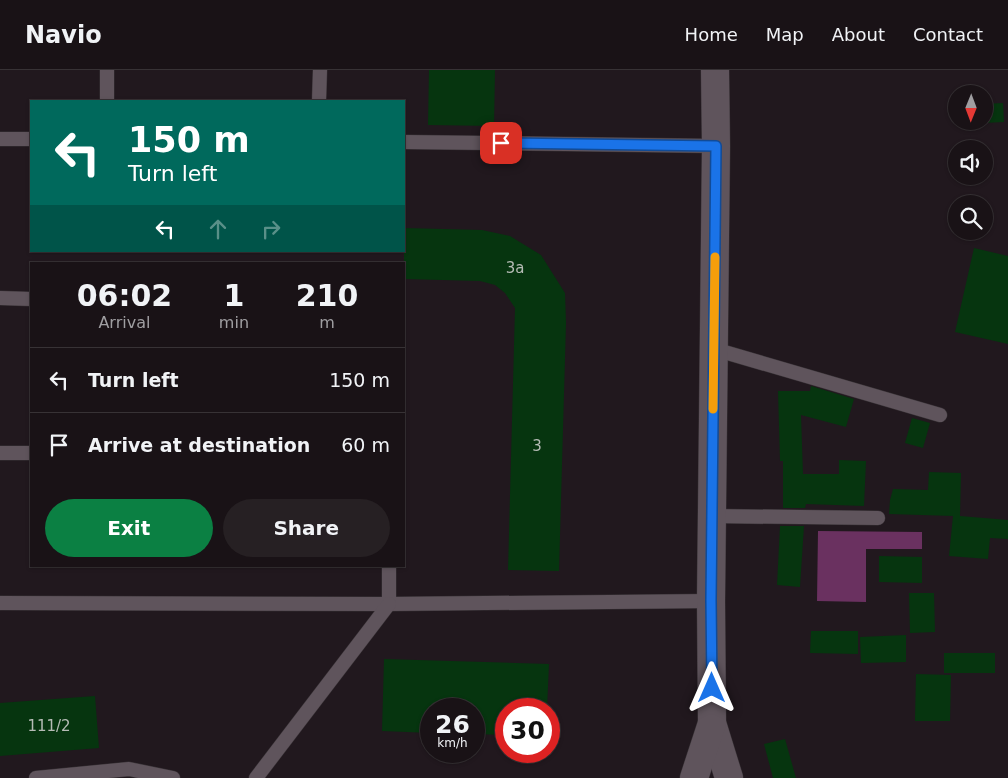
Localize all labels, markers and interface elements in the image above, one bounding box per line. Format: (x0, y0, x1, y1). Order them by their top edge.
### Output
text: Navio (25, 21, 102, 49)
text: Home (685, 24, 738, 45)
text: Map (766, 24, 804, 45)
text: About (832, 24, 885, 45)
text: Contact (913, 24, 983, 45)
north arrow (948, 85, 992, 130)
map controls (948, 85, 993, 240)
icon: left (45, 120, 110, 185)
text: 150 m (128, 120, 250, 160)
pin (480, 122, 522, 164)
icon: arrive (487, 129, 515, 157)
button: sound (948, 140, 993, 185)
text: Turn left (128, 161, 217, 186)
button: search (948, 195, 993, 240)
icon: left (151, 215, 179, 243)
icon: ahead (204, 215, 232, 243)
icon: right (257, 215, 285, 243)
house number: 3а (506, 259, 524, 277)
text: 06:02 (77, 278, 172, 313)
text: 1 (223, 278, 244, 313)
text: 210 (296, 278, 358, 313)
text: Arrival (98, 313, 150, 332)
text: min (219, 313, 249, 332)
text: m (319, 313, 335, 332)
icon: left (45, 366, 73, 394)
text: Turn left (88, 369, 179, 391)
text: 150 m (329, 369, 390, 391)
icon: arrive (45, 431, 73, 459)
text: Arrive at destination (88, 434, 310, 456)
text: 60 m (341, 434, 390, 456)
house number: 3 (532, 437, 542, 455)
button: Exit (45, 499, 213, 557)
button: Share (223, 499, 390, 557)
position arrow (685, 661, 737, 713)
speed limit sign: 30 (495, 698, 560, 763)
text: 26 (435, 710, 470, 739)
house number: 111/2 (27, 717, 71, 735)
text: km/h (437, 736, 468, 750)

